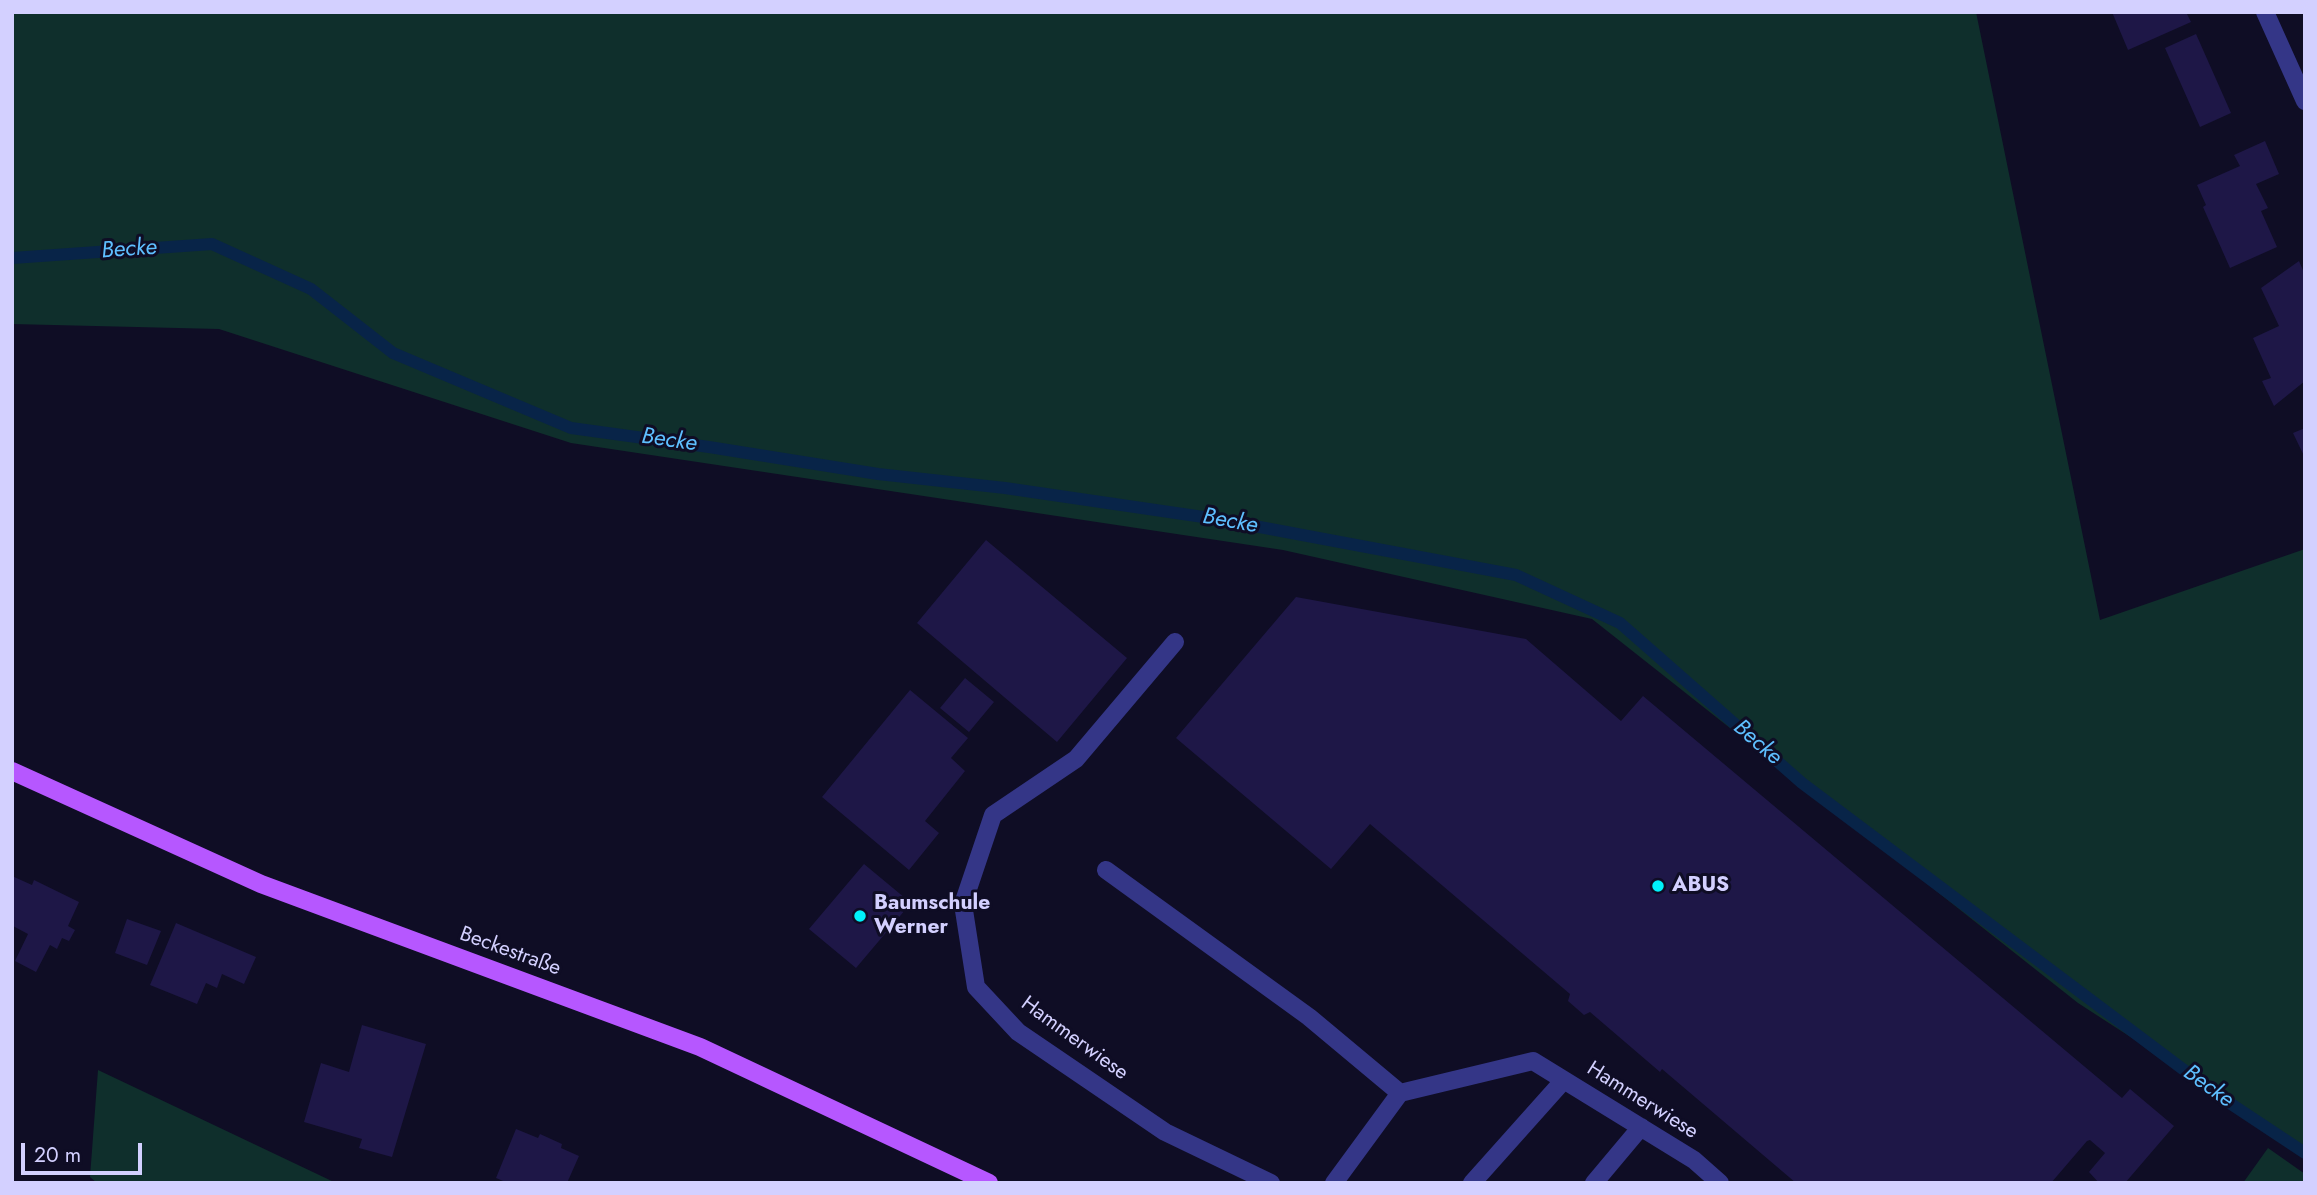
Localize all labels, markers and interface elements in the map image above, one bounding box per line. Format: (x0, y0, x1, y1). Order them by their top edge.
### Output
water label: Becke (100, 234, 158, 266)
water label: Becke (640, 423, 698, 459)
water label: Becke (1200, 504, 1260, 540)
water label: Becke (1727, 714, 1787, 772)
place label: ABUS (1672, 873, 1729, 899)
marker: ABUS (1650, 878, 1666, 894)
place label: Baumschule Werner (874, 891, 990, 941)
marker: Baumschule Werner (852, 908, 868, 924)
street label: Beckestraße (456, 922, 564, 982)
street label: Hammerwiese (1015, 992, 1133, 1086)
street label: Hammerwiese (1582, 1057, 1702, 1145)
water label: Becke (2177, 1059, 2239, 1115)
scale bar (24, 1128, 145, 1172)
text: 20 m (34, 1140, 81, 1170)

